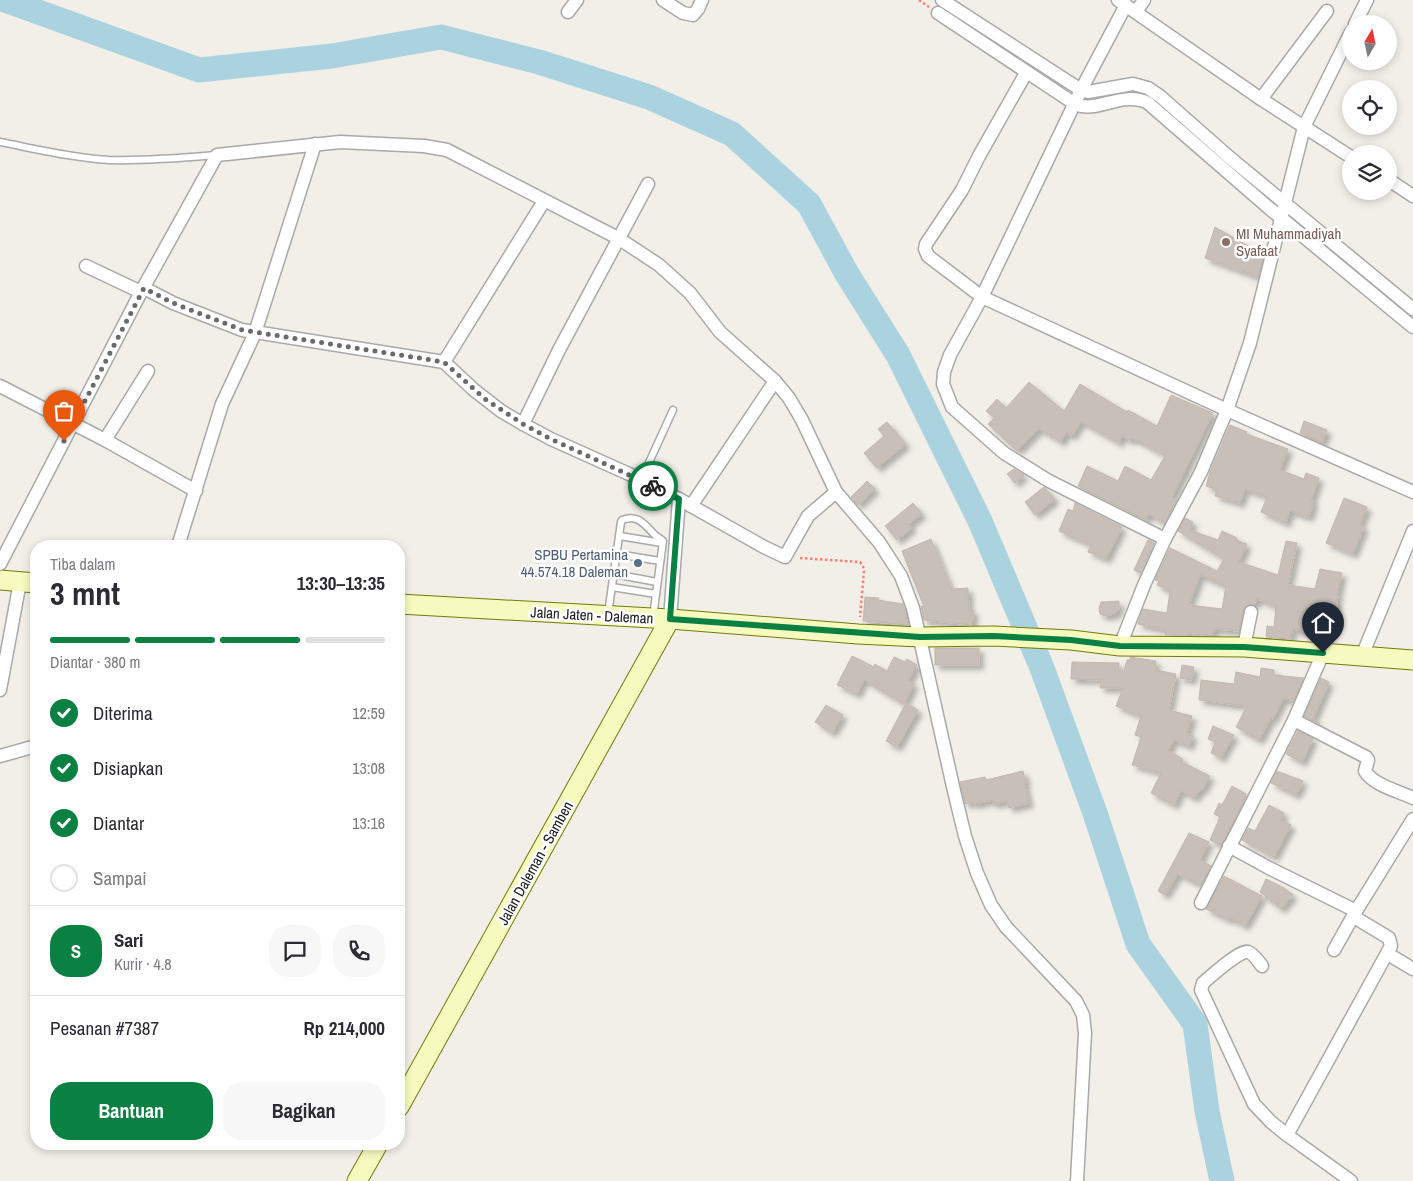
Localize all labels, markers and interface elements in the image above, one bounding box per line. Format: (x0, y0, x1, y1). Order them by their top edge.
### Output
north arrow (1342, 15, 1398, 70)
map controls (1342, 15, 1397, 200)
button: locate (1342, 80, 1397, 135)
button: layers (1342, 145, 1397, 200)
place label: MI Muhammadiyah Syafaat (1236, 223, 1341, 261)
marker: MI Muhammadiyah Syafaat (1220, 236, 1232, 248)
pin (43, 390, 85, 441)
icon: bag (50, 397, 78, 425)
courier (628, 461, 678, 511)
icon: bike (639, 472, 667, 500)
place label: SPBU Pertamina 44.574.18 Daleman (521, 544, 628, 582)
text: Tiba dalam (50, 553, 115, 575)
marker: SPBU Pertamina 44.574.18 Daleman (632, 557, 644, 569)
text: 13:30–13:35 (297, 570, 385, 596)
text: 3 mnt (50, 572, 120, 615)
street label: Jalan Jaten - Daleman (530, 601, 654, 629)
pin (1302, 602, 1344, 653)
icon: home (1309, 609, 1337, 637)
text: Diantar · 380 m (50, 651, 140, 673)
icon: check (50, 699, 78, 727)
text: Diterima (93, 700, 153, 726)
text: 12:59 (352, 702, 385, 724)
icon: check (50, 754, 78, 782)
text: Disiapkan (93, 755, 163, 781)
text: 13:08 (352, 757, 385, 779)
street label: Jalan Daleman - Samben (492, 797, 578, 929)
icon: check (50, 809, 78, 837)
text: Diantar (93, 810, 144, 836)
text: 13:16 (352, 812, 385, 834)
text: Sampai (93, 865, 147, 891)
button: chat (269, 925, 321, 977)
button: phone (333, 925, 385, 977)
text: Sari (114, 927, 143, 953)
text: S (71, 938, 81, 964)
text: Kurir · 4.8 (114, 953, 172, 975)
text: Pesanan #7387 (50, 1015, 159, 1041)
text: Rp 214,000 (304, 1015, 385, 1041)
button: Bantuan (50, 1082, 213, 1140)
button: Bagikan (223, 1082, 385, 1140)

